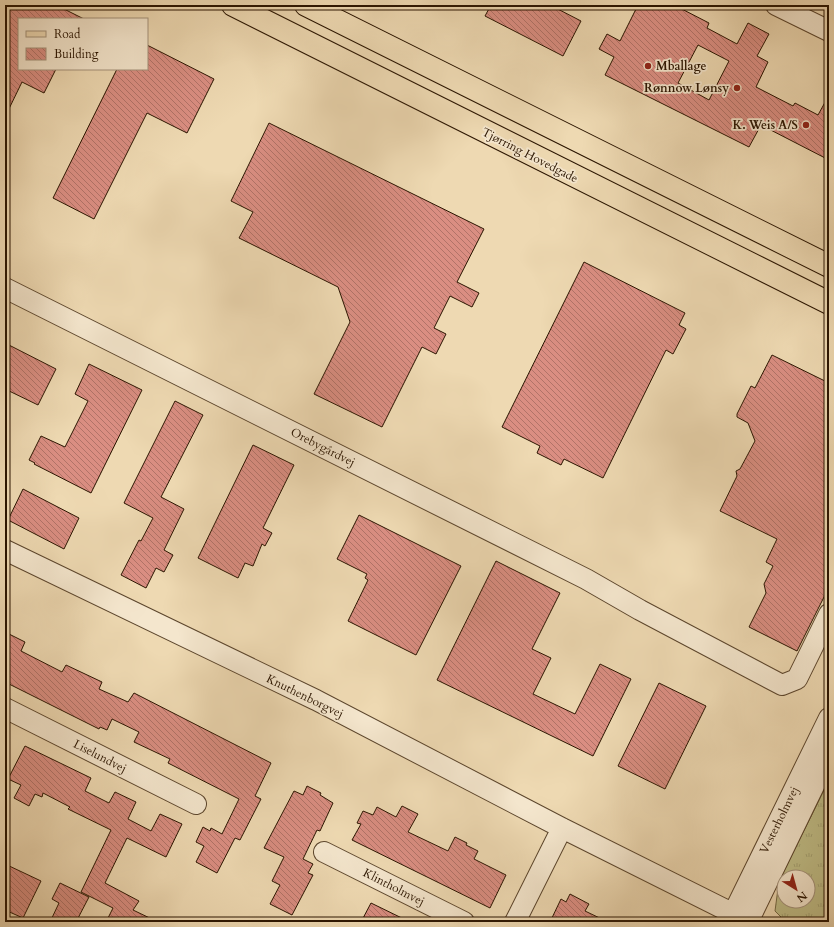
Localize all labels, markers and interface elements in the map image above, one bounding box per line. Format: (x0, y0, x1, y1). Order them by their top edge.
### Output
legend (18, 18, 148, 70)
text: Road (54, 26, 81, 42)
text: Building (54, 46, 99, 62)
place label: Mballage (656, 58, 707, 74)
marker: Mballage (643, 61, 653, 71)
place label: Rønnow Lønsy (644, 80, 729, 96)
marker: Rønnow Lønsy (732, 83, 742, 93)
place label: K. Weis A/S (732, 117, 798, 133)
marker: K. Weis A/S (801, 120, 811, 130)
street label: Tjørring Hovedgade (479, 124, 581, 186)
street label: Orebygårdvej (288, 424, 358, 470)
street label: Knuthenborgvej (264, 670, 346, 722)
street label: Liselundvej (71, 736, 129, 776)
street label: Vesterholmvej (756, 784, 802, 856)
street label: Klintholmvej (360, 865, 428, 909)
north arrow (776, 869, 816, 909)
text: N (793, 888, 810, 906)

